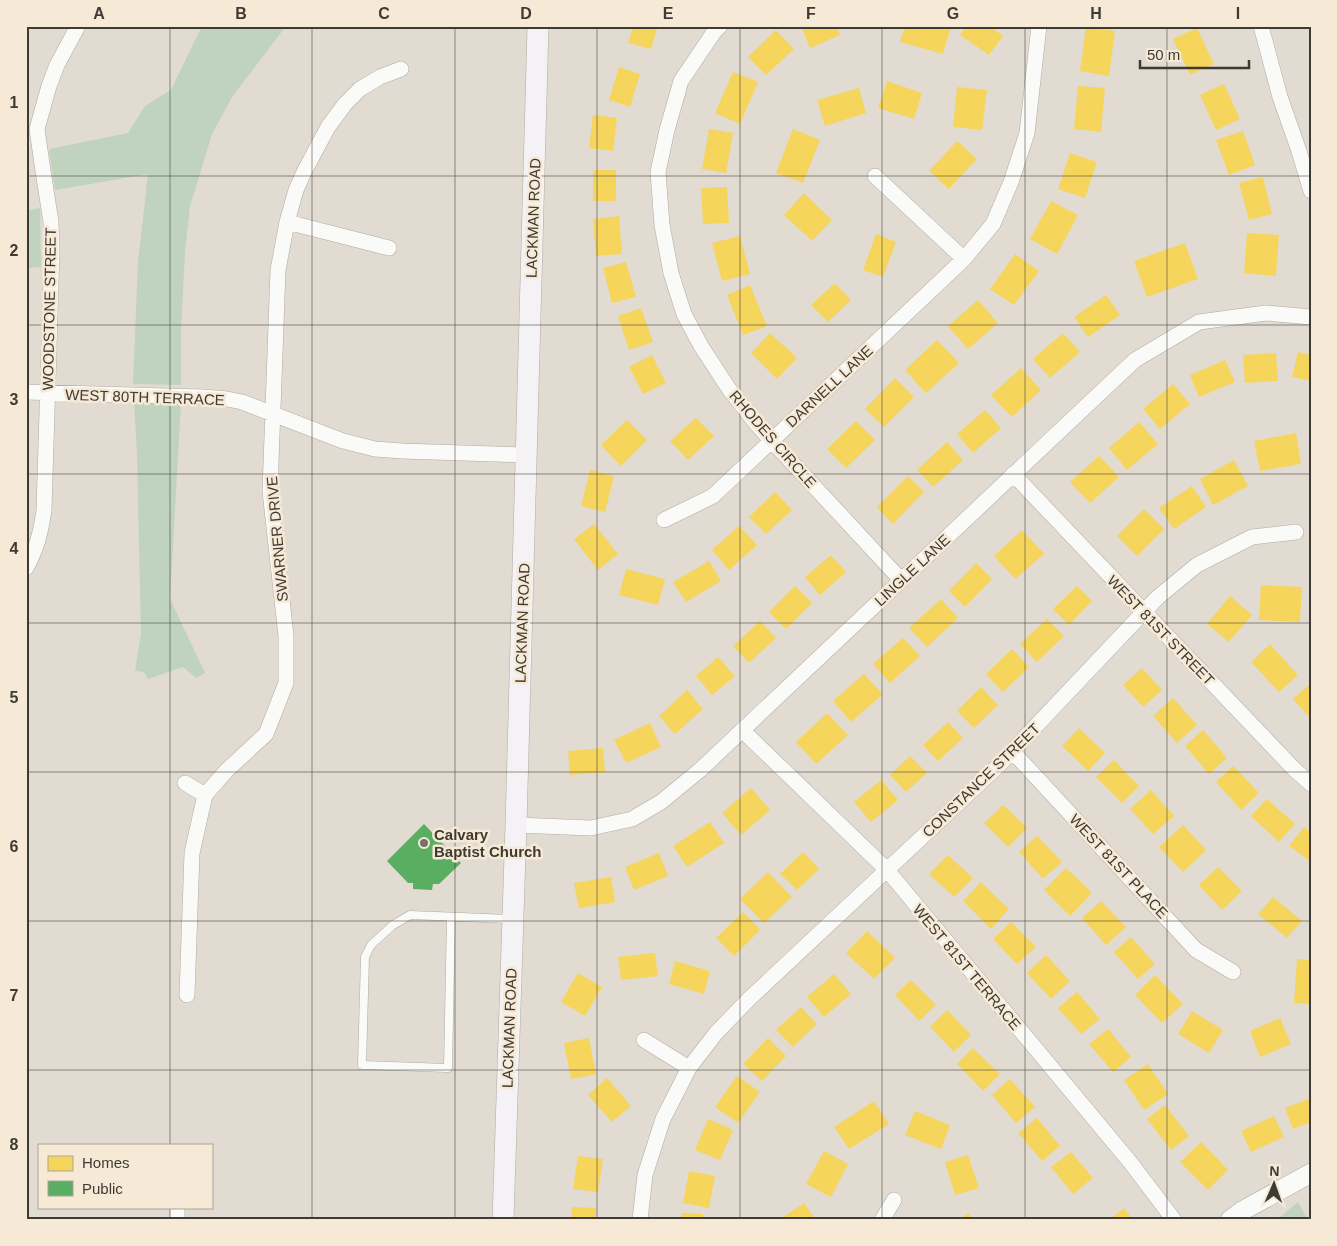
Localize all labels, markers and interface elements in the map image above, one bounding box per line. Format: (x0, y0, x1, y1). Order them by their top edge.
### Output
text: A (93, 5, 105, 22)
text: B (235, 5, 247, 22)
text: C (378, 5, 390, 22)
text: D (520, 5, 532, 22)
text: E (663, 5, 674, 22)
text: F (806, 5, 816, 22)
text: G (947, 5, 959, 22)
text: H (1090, 5, 1102, 22)
text: I (1236, 5, 1240, 22)
scale bar (1140, 38, 1248, 70)
text: 50 m (1147, 46, 1180, 63)
text: 1 (10, 94, 19, 111)
street label: LACKMAN ROAD (522, 158, 544, 278)
street label: WOODSTONE STREET (39, 227, 59, 391)
text: 2 (10, 242, 19, 259)
street label: DARNELL LANE (782, 342, 876, 430)
street label: WEST 80TH TERRACE (65, 386, 225, 408)
street label: RHODES CIRCLE (726, 387, 820, 491)
text: 3 (10, 391, 19, 408)
street label: SWARNER DRIVE (263, 475, 291, 603)
street label: LINGLE LANE (871, 531, 953, 609)
text: 4 (10, 540, 19, 557)
street label: LACKMAN ROAD (511, 563, 533, 683)
street label: WEST 81ST STREET (1104, 572, 1218, 688)
text: 5 (10, 689, 19, 706)
street label: CONSTANCE STREET (919, 720, 1043, 840)
street label: WEST 81ST PLACE (1066, 810, 1172, 922)
place label: Calvary Baptist Church (434, 826, 542, 860)
marker: Calvary Baptist Church (418, 837, 430, 849)
text: 6 (10, 838, 19, 855)
street label: WEST 81ST TERRACE (910, 901, 1024, 1033)
street label: LACKMAN ROAD (498, 968, 520, 1088)
text: 7 (10, 987, 19, 1004)
text: 8 (10, 1136, 19, 1153)
legend (38, 1144, 212, 1208)
text: Homes (82, 1154, 130, 1171)
north arrow (1250, 1158, 1300, 1208)
text: N (1269, 1163, 1280, 1179)
text: Public (82, 1180, 123, 1197)

